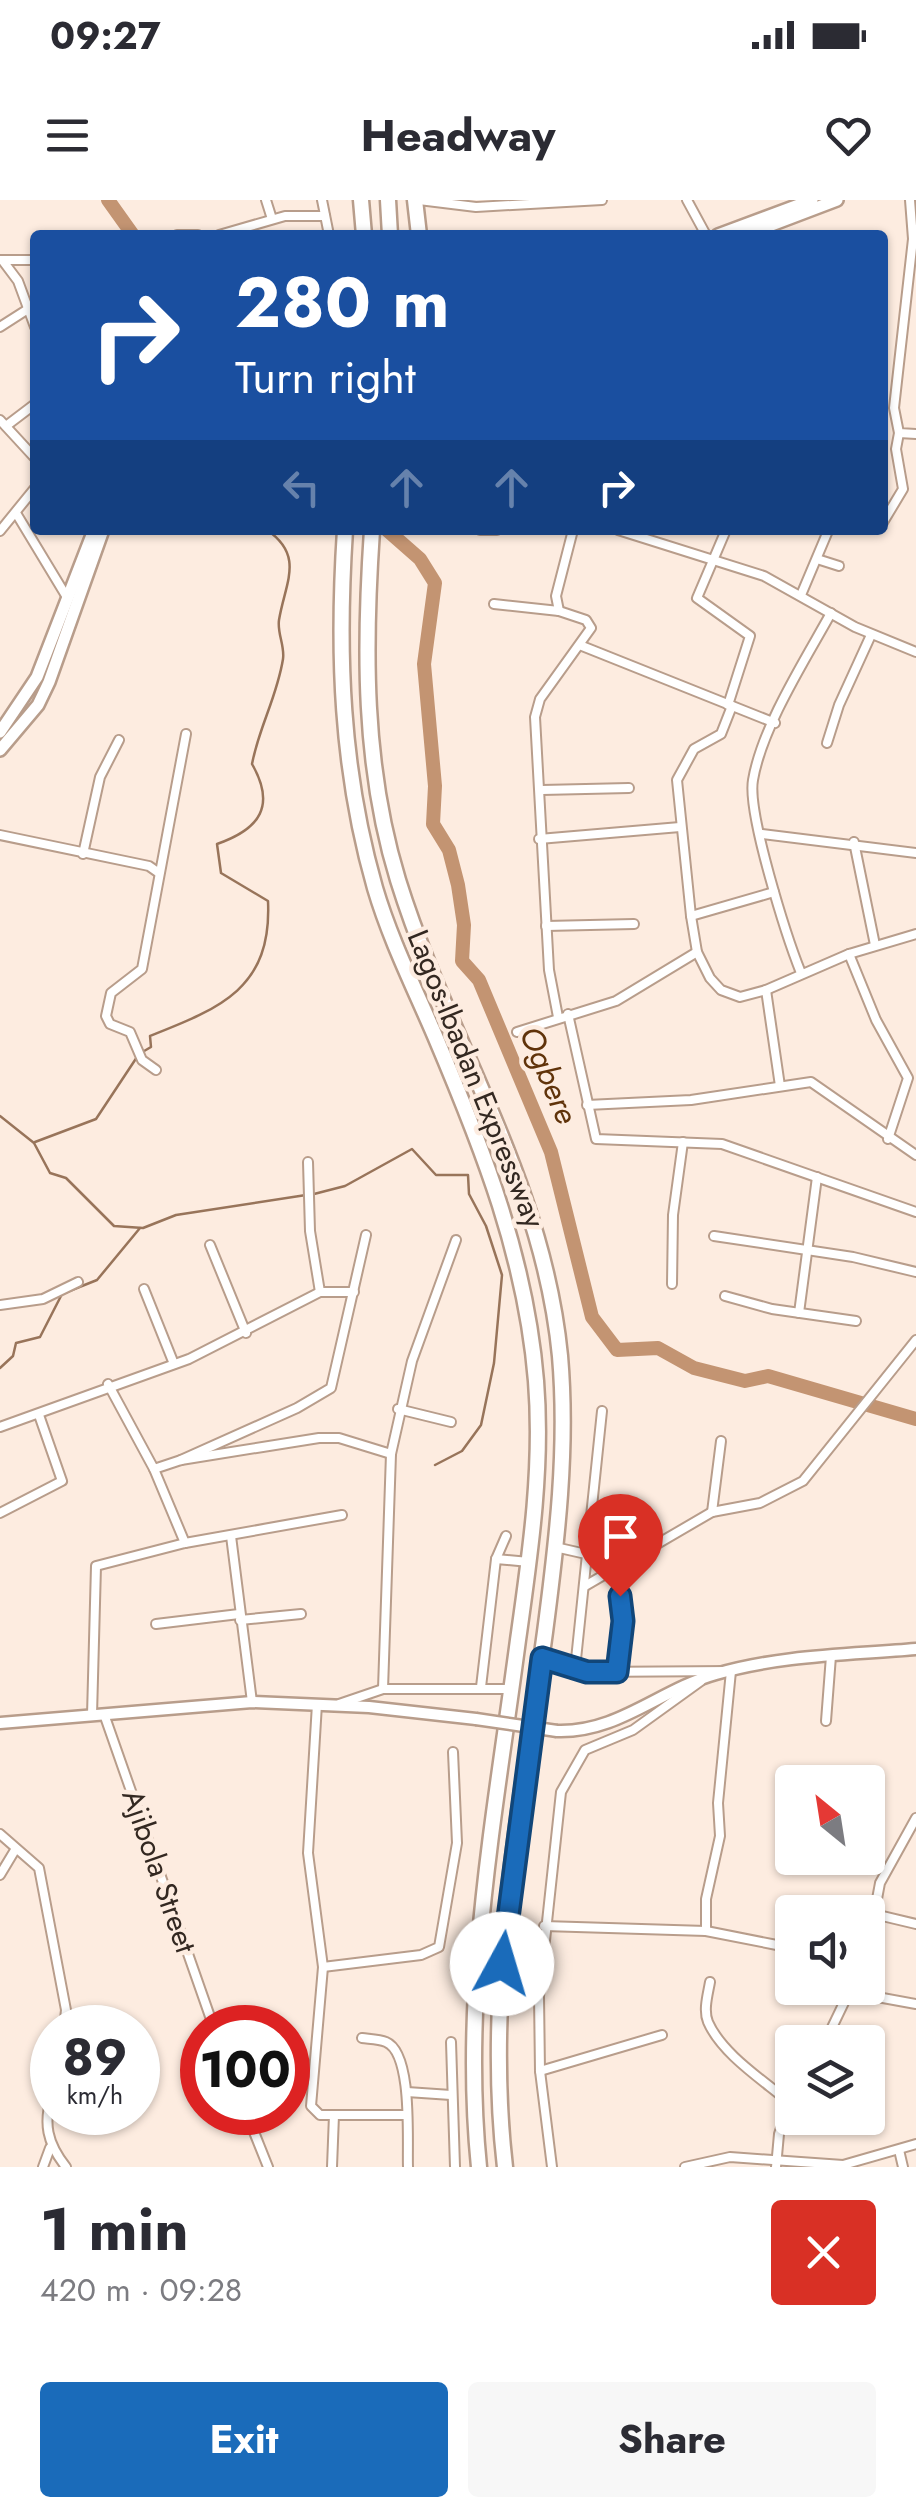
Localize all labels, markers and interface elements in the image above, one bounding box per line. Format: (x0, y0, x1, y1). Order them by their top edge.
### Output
text: 09:27 (50, 8, 161, 63)
text: Headway (361, 103, 555, 168)
icon: menu (40, 108, 95, 163)
icon: heart (821, 108, 876, 163)
text: 280 m (235, 252, 450, 353)
icon: right (70, 270, 200, 400)
text: Turn right (235, 345, 416, 410)
icon: left (274, 460, 329, 515)
icon: ahead (379, 460, 434, 515)
icon: ahead (484, 460, 539, 515)
icon: right (589, 460, 644, 515)
street label: Lagos-Ibadan Expressway (397, 923, 556, 1235)
water label: Ogbere (508, 1019, 590, 1131)
pin (578, 1494, 663, 1597)
icon: arrive (593, 1509, 648, 1564)
north arrow (775, 1765, 885, 1875)
map controls (775, 1765, 885, 2135)
street label: Ajibola Street (111, 1783, 208, 1959)
button: sound (775, 1895, 885, 2005)
position arrow (450, 1912, 554, 2016)
speed limit sign: 100 (180, 2005, 310, 2135)
text: 89 (63, 2021, 127, 2094)
button: layers (775, 2025, 885, 2135)
text: km/h (67, 2077, 123, 2113)
text: 1 min (40, 2186, 189, 2273)
button: close (771, 2200, 876, 2305)
text: 420 m · 09:28 (40, 2267, 242, 2313)
button: Exit (40, 2382, 448, 2497)
button: Share (468, 2382, 876, 2497)

